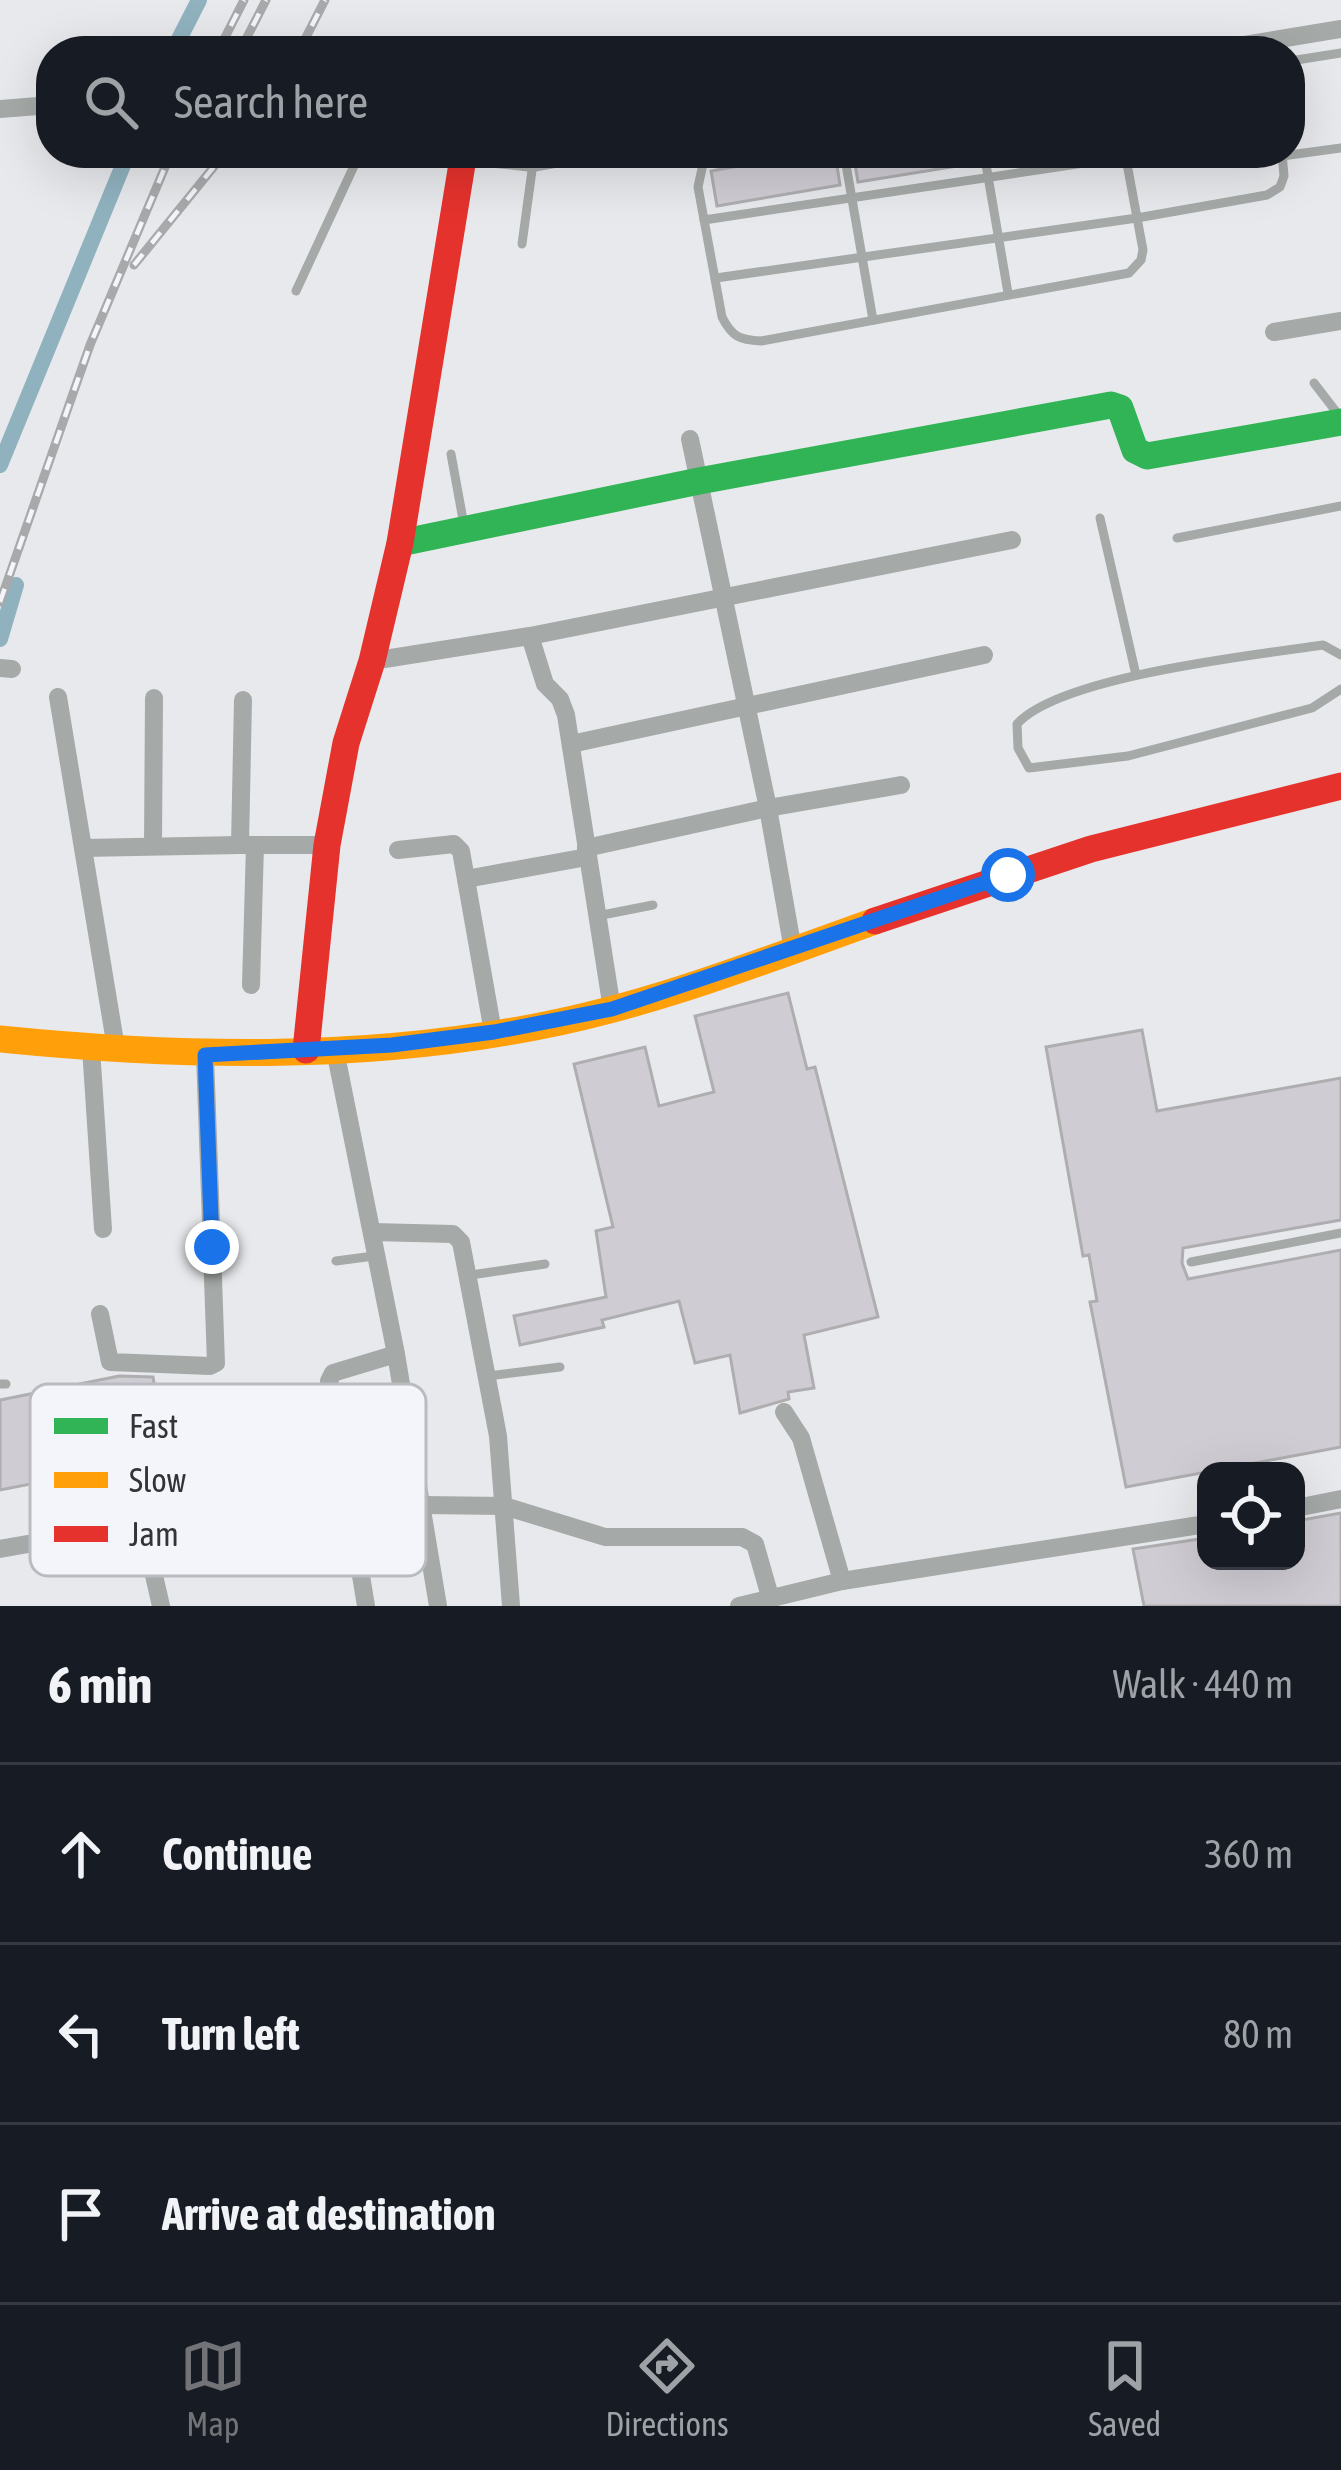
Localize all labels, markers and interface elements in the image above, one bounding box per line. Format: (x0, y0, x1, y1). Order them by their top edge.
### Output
search box (36, 36, 1305, 168)
icon: search (78, 69, 144, 135)
text: Search here (174, 76, 368, 128)
route start (981, 848, 1035, 902)
route end (185, 1220, 239, 1274)
legend (30, 1384, 426, 1576)
text: Fast (129, 1407, 178, 1445)
text: Slow (129, 1461, 186, 1499)
map controls (1197, 1462, 1305, 1570)
button: locate (1197, 1462, 1305, 1570)
text: Jam (129, 1515, 179, 1553)
text: 6 min (48, 1655, 152, 1714)
text: Walk · 440 m (1113, 1662, 1293, 1706)
icon: ahead (48, 1821, 114, 1887)
text: Continue (162, 1828, 313, 1880)
text: 360 m (1205, 1832, 1293, 1876)
icon: left (48, 2001, 114, 2067)
text: Turn left (162, 2008, 300, 2060)
text: 80 m (1223, 2012, 1293, 2056)
icon: arrive (48, 2181, 114, 2247)
text: Arrive at destination (162, 2188, 496, 2240)
tab: Map (180, 2333, 246, 2443)
tab: Directions (605, 2333, 729, 2443)
tab: Saved (1088, 2333, 1161, 2443)

